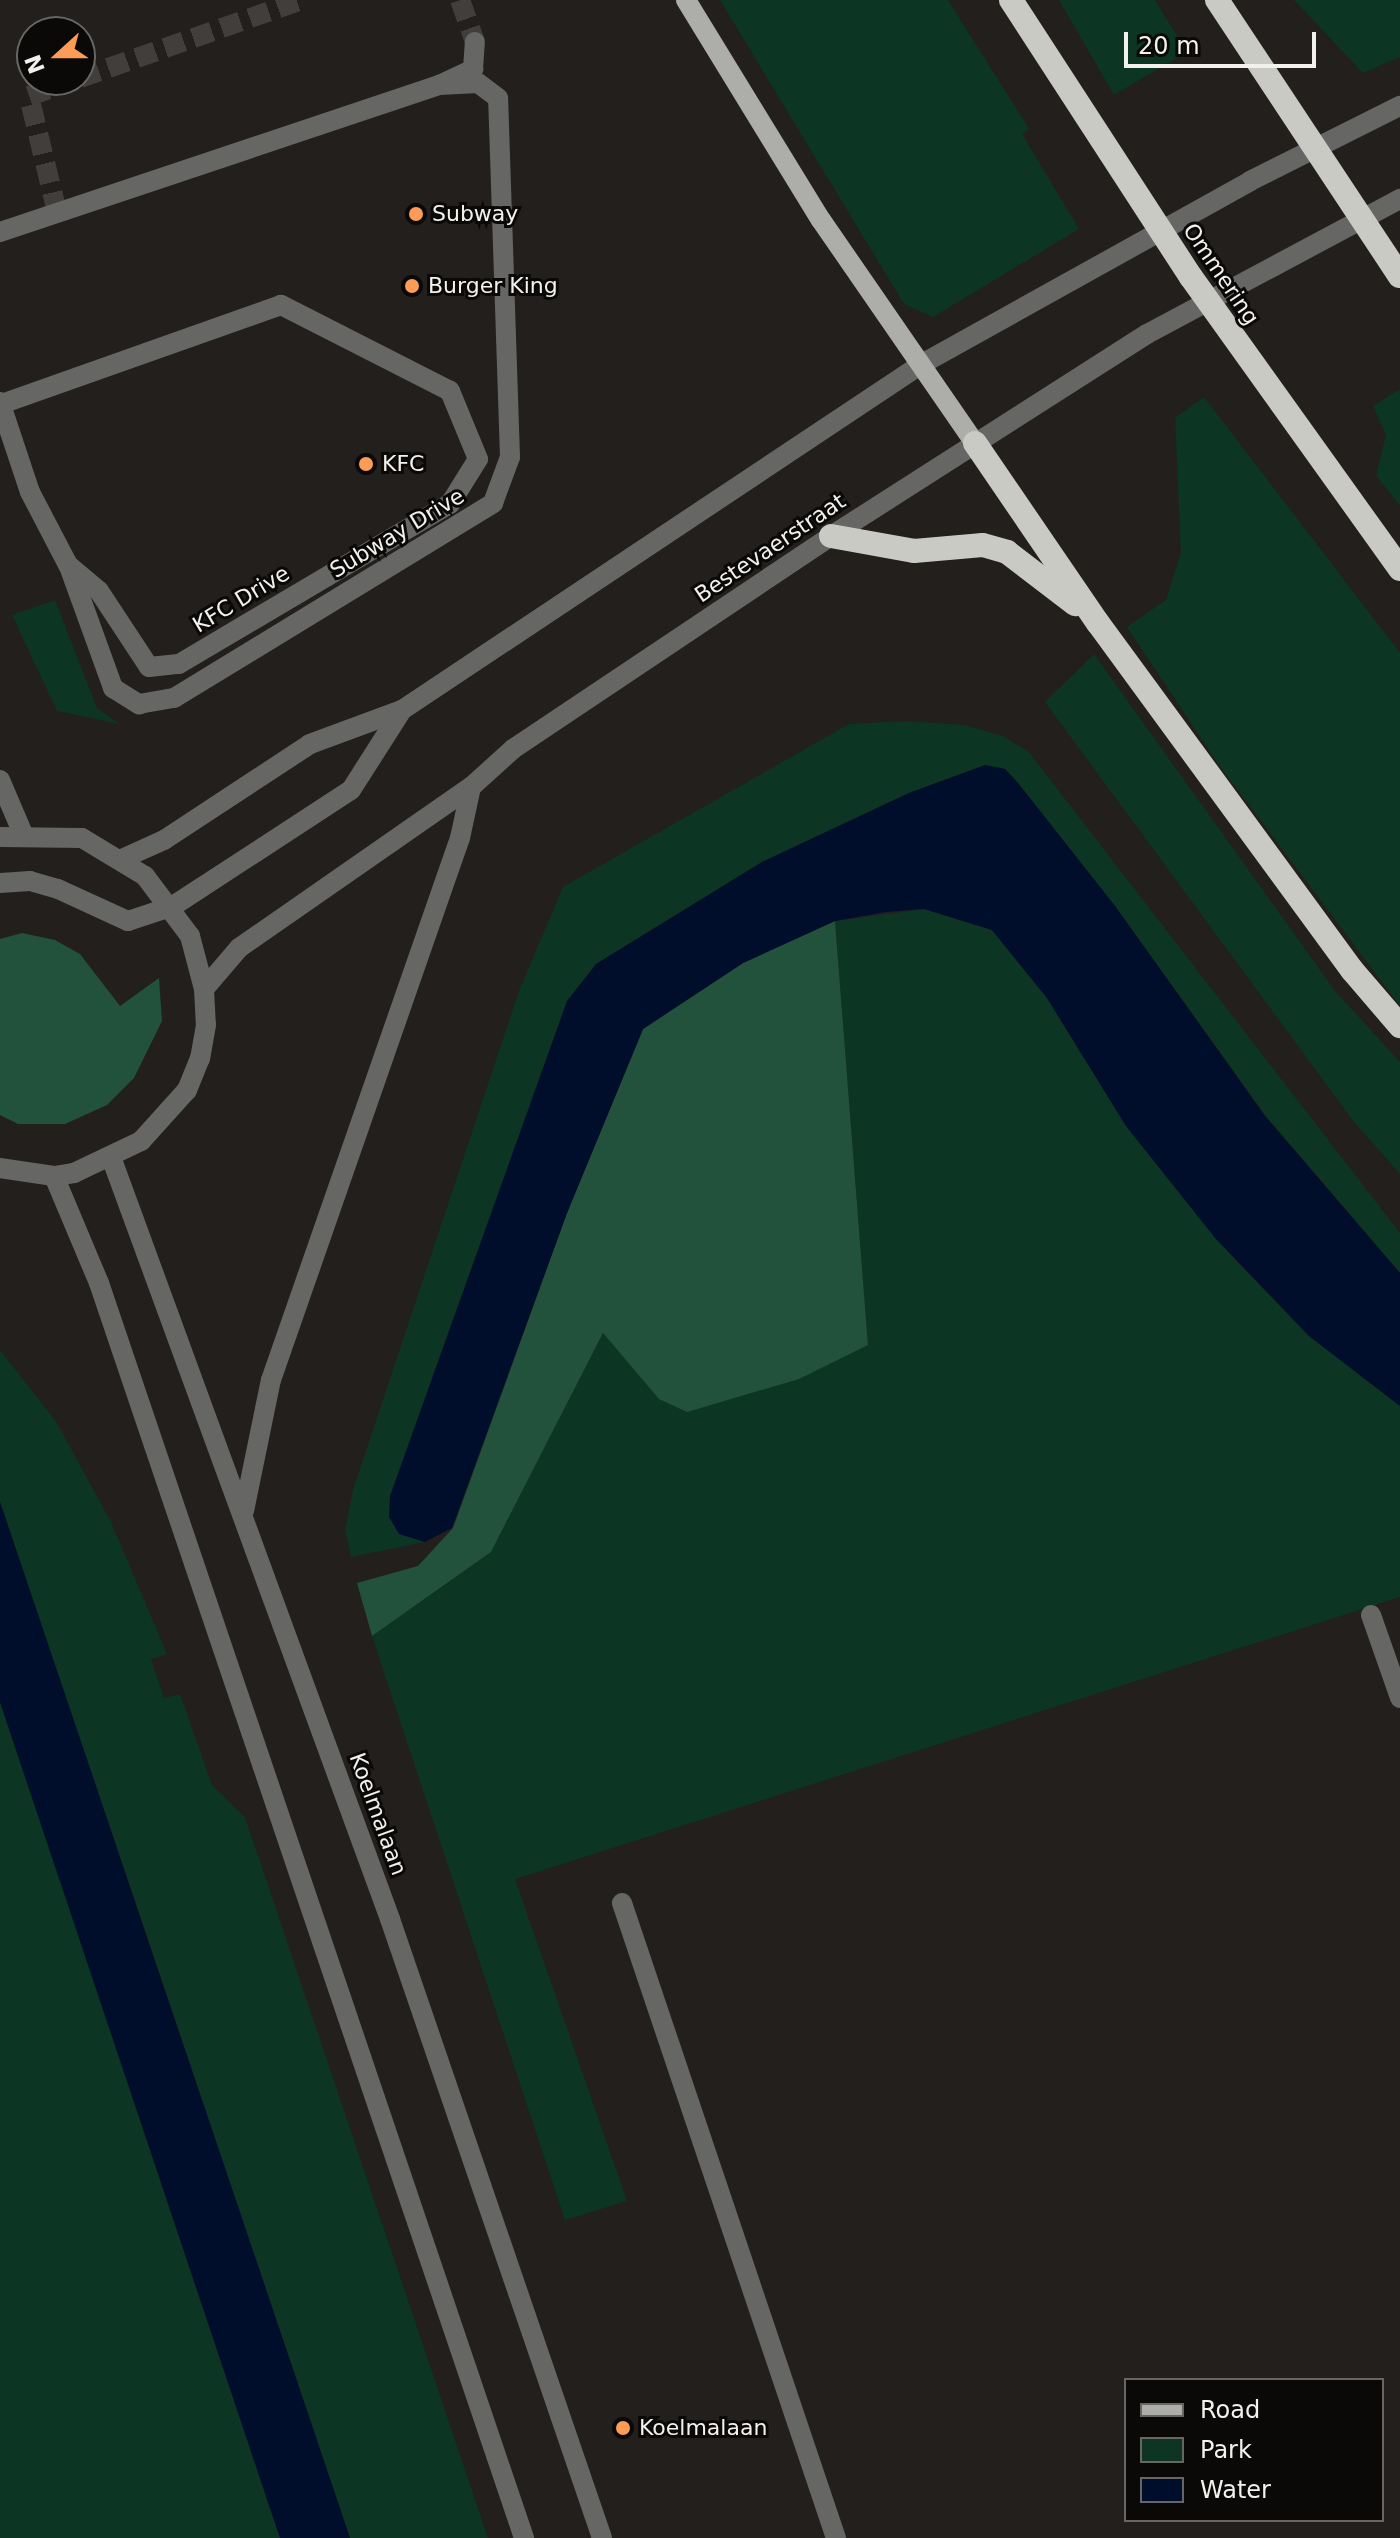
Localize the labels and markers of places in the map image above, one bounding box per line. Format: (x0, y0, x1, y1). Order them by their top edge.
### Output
place label: Subway (432, 201, 518, 227)
marker: Subway (407, 205, 425, 223)
place label: Burger King (428, 273, 558, 299)
marker: Burger King (403, 277, 421, 295)
place label: KFC (382, 451, 424, 477)
marker: KFC (357, 455, 375, 473)
place label: Koelmalaan (639, 2415, 767, 2441)
marker: Koelmalaan (614, 2419, 632, 2437)

